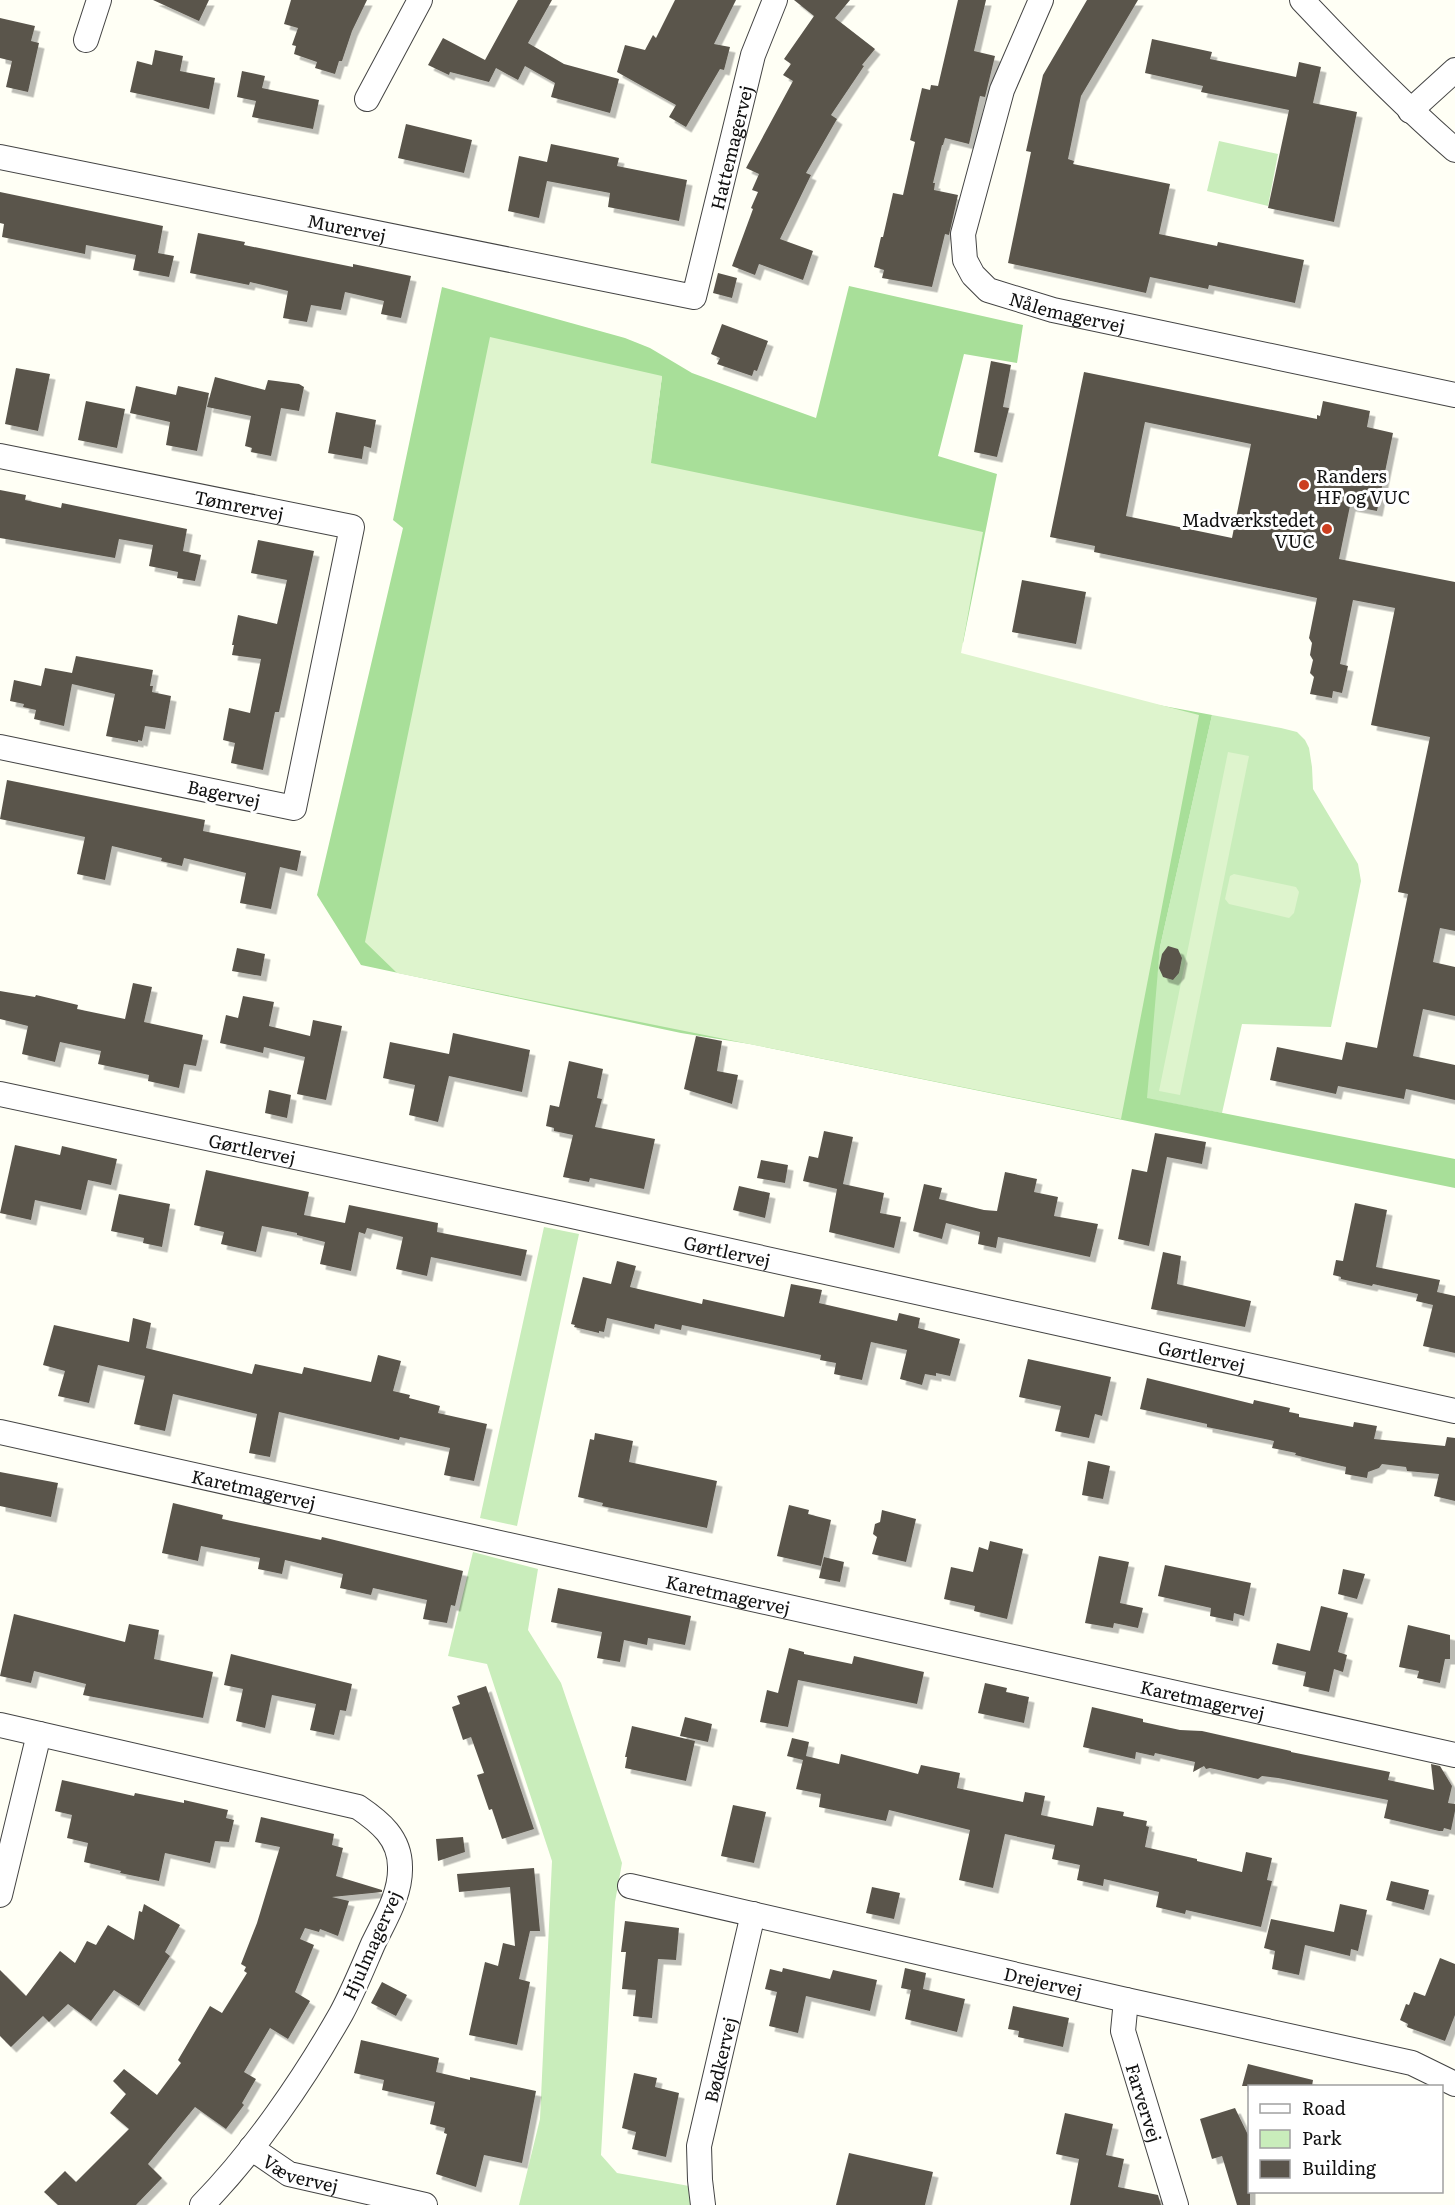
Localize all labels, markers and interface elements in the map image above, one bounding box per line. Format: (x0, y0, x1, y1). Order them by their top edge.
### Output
street label: Hattemagervej (702, 82, 759, 213)
street label: Murervej (305, 206, 389, 248)
street label: Nålemagervej (1006, 284, 1128, 338)
place label: Randers HF og VUC (1316, 462, 1410, 510)
marker: Randers HF og VUC (1297, 478, 1311, 492)
street label: Tømrervej (192, 482, 286, 526)
place label: Madværkstedet VUC (1182, 506, 1316, 554)
marker: Madværkstedet VUC (1320, 522, 1334, 536)
street label: Bagervej (185, 772, 263, 814)
street label: Gørtlervej (206, 1125, 298, 1170)
street label: Gørtlervej (681, 1228, 773, 1273)
street label: Gørtlervej (1156, 1332, 1248, 1378)
street label: Karetmagervej (189, 1461, 319, 1515)
street label: Karetmagervej (663, 1567, 793, 1621)
street label: Karetmagervej (1138, 1672, 1268, 1726)
street label: Hjulmagervej (335, 1886, 407, 2004)
street label: Drejervej (1001, 1959, 1085, 2003)
street label: Bødkervej (696, 2014, 742, 2105)
street label: Farvervej (1120, 2060, 1170, 2145)
legend (1248, 2085, 1443, 2193)
text: Road (1302, 2094, 1346, 2121)
text: Park (1302, 2124, 1343, 2151)
street label: Vævervej (258, 2147, 341, 2198)
text: Building (1302, 2154, 1377, 2181)

